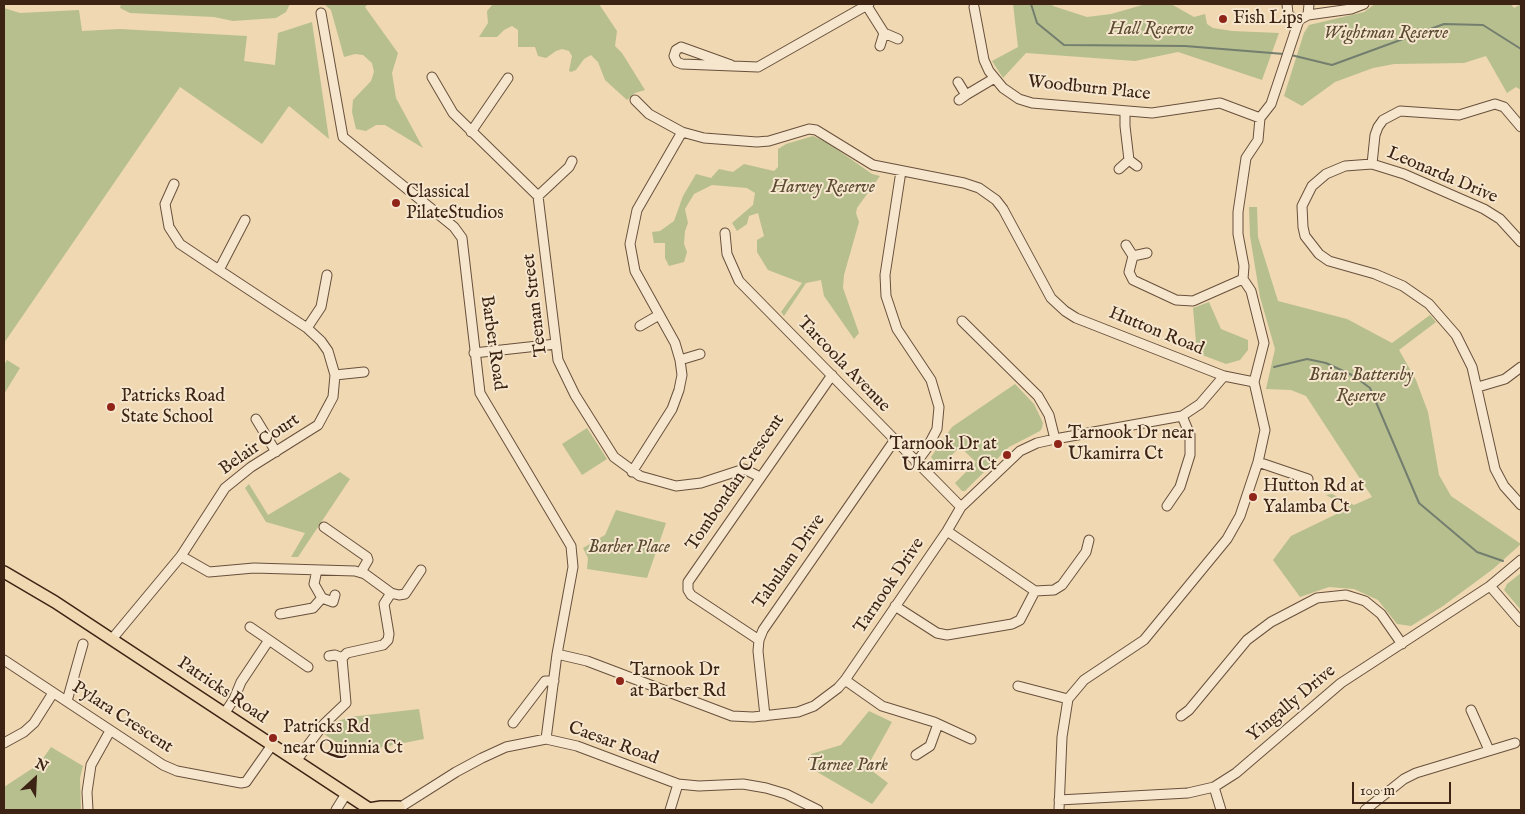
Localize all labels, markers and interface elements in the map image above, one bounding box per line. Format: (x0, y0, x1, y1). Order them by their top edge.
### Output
place label: Fish Lips (1233, 8, 1303, 30)
marker: Fish Lips (1217, 13, 1229, 25)
park label: Hall Reserve (1108, 19, 1194, 41)
park label: Wightman Reserve (1324, 23, 1448, 45)
street label: Woodburn Place (1027, 72, 1151, 106)
street label: Leonarda Drive (1383, 143, 1501, 209)
park label: Harvey Reserve (771, 177, 875, 199)
place label: Classical PilateStudios (406, 182, 503, 224)
marker: Classical PilateStudios (390, 197, 402, 209)
street label: Teenan Street (519, 252, 553, 358)
street label: Barber Road (475, 294, 509, 392)
street label: Hutton Road (1105, 303, 1207, 361)
street label: Tarcoola Avenue (792, 313, 894, 417)
park label: Brian Battersby Reserve (1309, 365, 1413, 408)
place label: Patricks Road State School (121, 386, 225, 428)
marker: Patricks Road State School (105, 401, 117, 413)
street label: Belair Court (216, 410, 304, 480)
street label: Tombondan Crescent (682, 410, 790, 556)
place label: Tarnook Dr near Ukamirra Ct (1068, 423, 1194, 466)
place label: Tarnook Dr at Ukamirra Ct (889, 434, 997, 476)
marker: Tarnook Dr near Ukamirra Ct (1052, 438, 1064, 450)
marker: Tarnook Dr at Ukamirra Ct (1001, 449, 1013, 461)
place label: Hutton Rd at Yalamba Ct (1263, 476, 1364, 518)
marker: Hutton Rd at Yalamba Ct (1247, 491, 1259, 503)
street label: Tabulam Drive (749, 510, 831, 614)
street label: Tarnook Drive (850, 534, 930, 638)
park label: Barber Place (588, 537, 670, 559)
street label: Patricks Road (173, 653, 271, 729)
place label: Tarnook Dr at Barber Rd (630, 660, 726, 702)
street label: Yingally Drive (1243, 661, 1341, 747)
marker: Tarnook Dr at Barber Rd (614, 675, 626, 687)
street label: Pylara Crescent (67, 677, 177, 759)
place label: Patricks Rd near Quinnia Ct (283, 717, 403, 760)
street label: Caesar Road (565, 718, 661, 770)
marker: Patricks Rd near Quinnia Ct (267, 732, 279, 744)
north arrow (10, 754, 60, 804)
text: N (32, 755, 51, 776)
park label: Tarnee Park (806, 755, 888, 777)
scale bar (1355, 772, 1454, 804)
text: 100 m (1360, 781, 1395, 800)

